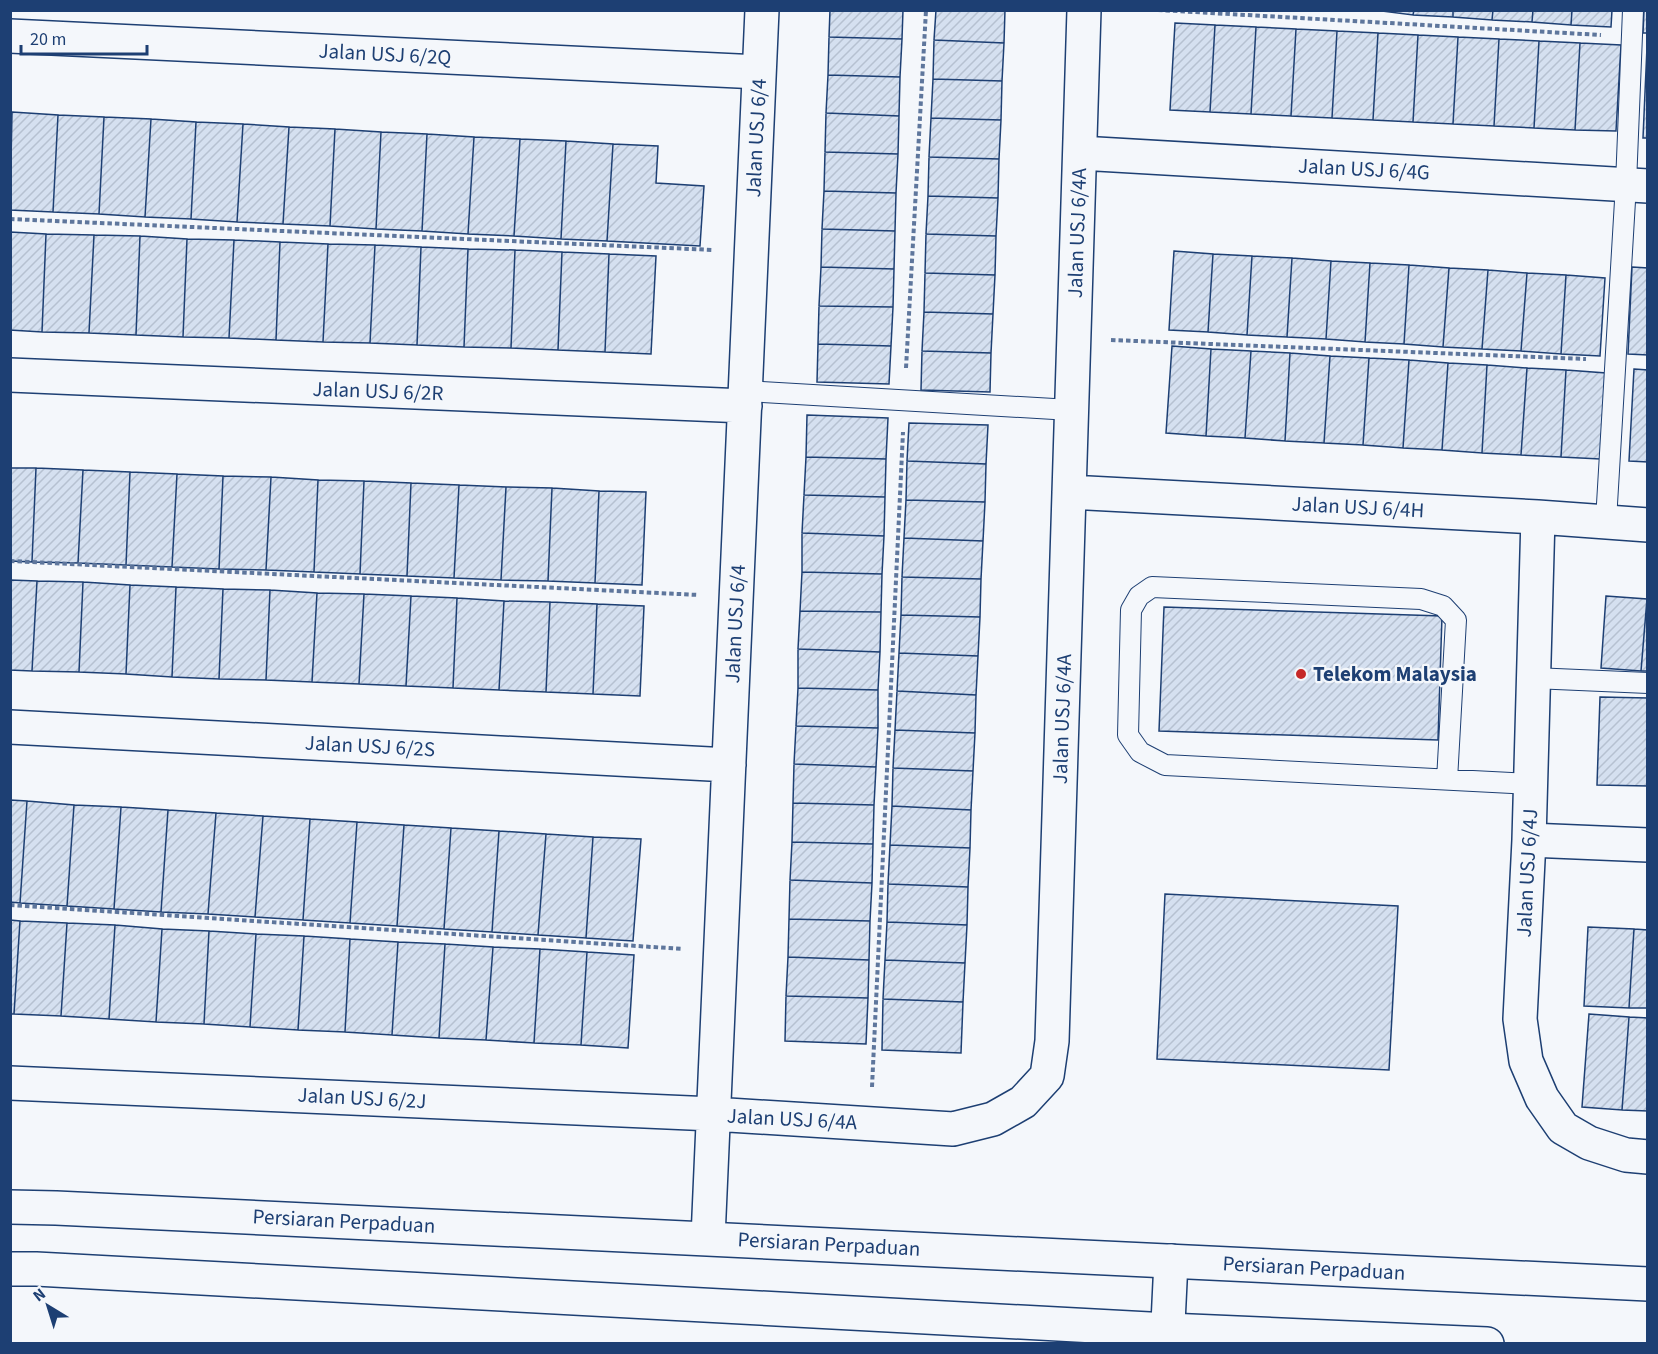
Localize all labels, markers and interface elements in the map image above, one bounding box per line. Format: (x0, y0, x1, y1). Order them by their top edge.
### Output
scale bar (21, 18, 147, 56)
text: 20 m (30, 27, 66, 52)
street label: Jalan USJ 6/2Q (318, 36, 452, 72)
street label: Jalan USJ 6/4 (738, 78, 774, 198)
street label: Jalan USJ 6/4G (1297, 151, 1431, 187)
street label: Jalan USJ 6/4A (1060, 167, 1094, 299)
street label: Jalan USJ 6/2R (312, 374, 444, 408)
street label: Jalan USJ 6/4H (1291, 489, 1425, 525)
street label: Jalan USJ 6/4 (717, 564, 753, 684)
street label: Jalan USJ 6/4A (1045, 653, 1079, 785)
place label: Telekom Malaysia (1313, 659, 1477, 689)
marker: Telekom Malaysia (1294, 667, 1308, 681)
street label: Jalan USJ 6/2S (304, 728, 436, 764)
street label: Jalan USJ 6/4J (1509, 808, 1545, 938)
street label: Jalan USJ 6/2J (297, 1080, 427, 1116)
street label: Jalan USJ 6/4A (726, 1101, 858, 1137)
street label: Persiaran Perpaduan (252, 1201, 436, 1241)
street label: Persiaran Perpaduan (737, 1224, 921, 1264)
street label: Persiaran Perpaduan (1222, 1248, 1406, 1288)
north arrow (18, 1276, 78, 1336)
text: N (28, 1283, 50, 1307)

